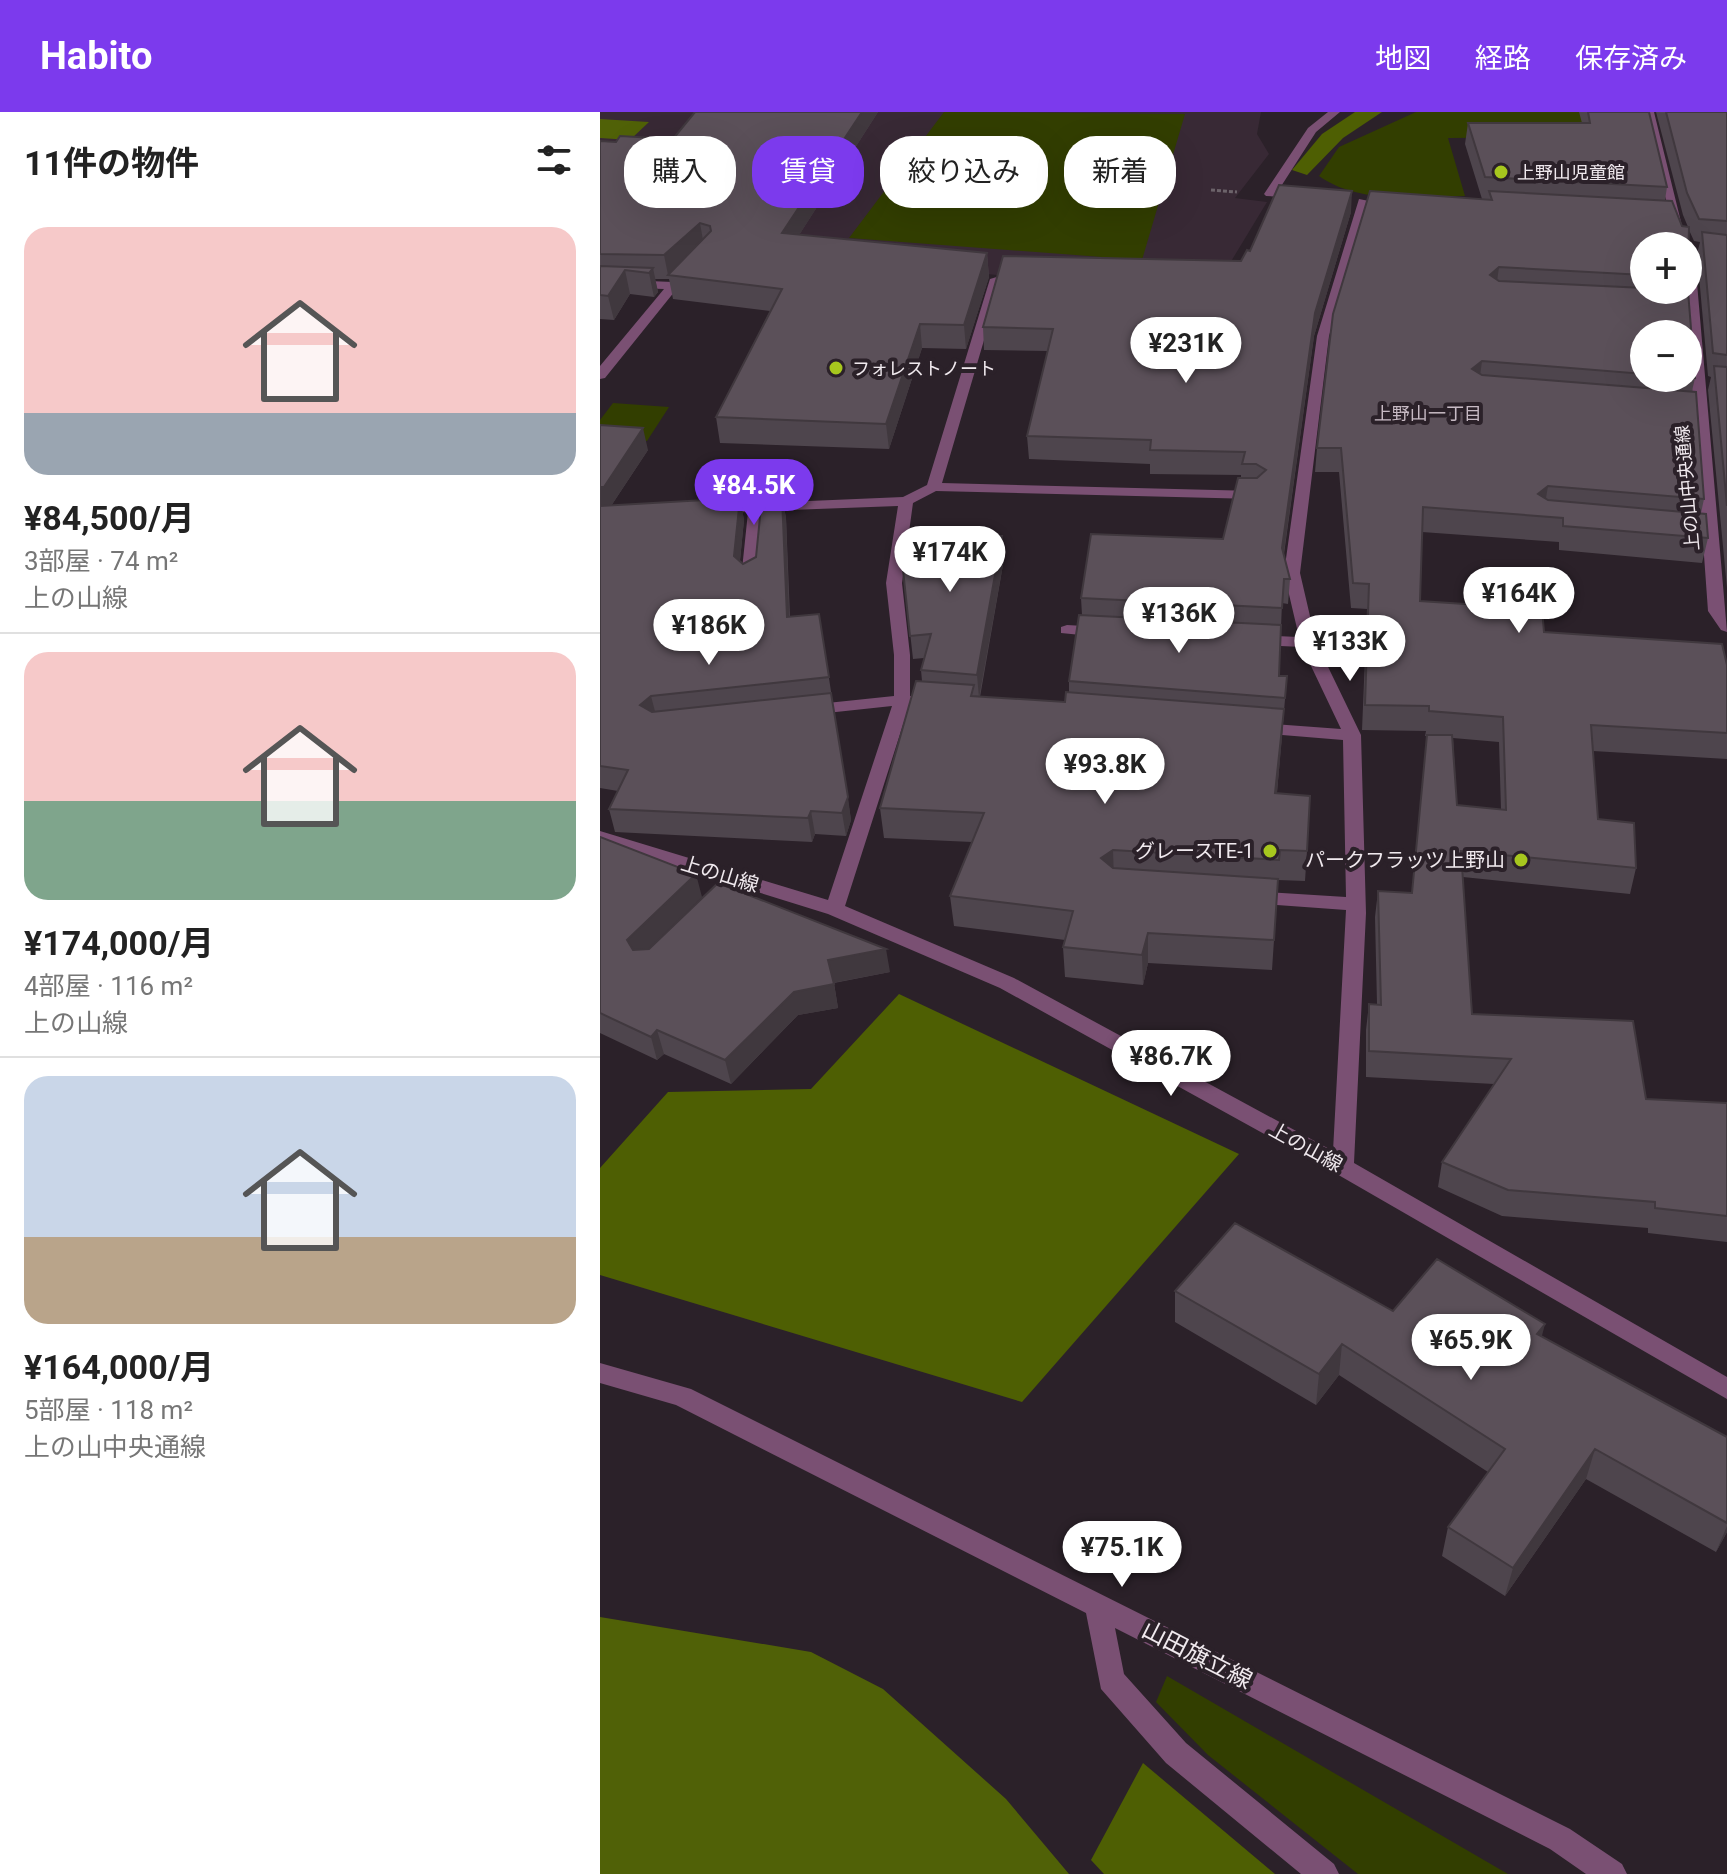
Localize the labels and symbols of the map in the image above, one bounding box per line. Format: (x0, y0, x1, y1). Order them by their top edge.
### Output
place label: 上野山児童館 (1517, 162, 1625, 183)
marker: 上野山児童館 (1492, 163, 1510, 181)
pin: ¥231K (1130, 317, 1242, 385)
place label: フォレストノート (852, 358, 996, 379)
marker: フォレストノート (827, 359, 845, 377)
district label: 上野山一丁目 (1374, 403, 1482, 424)
street label: 上の山中央通線 (1671, 424, 1703, 552)
pin: ¥84.5K (689, 459, 819, 527)
pin: ¥174K (894, 526, 1006, 594)
pin: ¥164K (1463, 567, 1575, 635)
pin: ¥136K (1123, 587, 1235, 655)
pin: ¥186K (653, 599, 765, 667)
pin: ¥133K (1294, 615, 1406, 683)
pin: ¥93.8K (1040, 738, 1170, 806)
place label: グレースTE-1 (1135, 839, 1254, 863)
marker: グレースTE-1 (1261, 842, 1279, 860)
place label: パークフラッツ上野山 (1305, 848, 1505, 872)
street label: 上の山線 (678, 851, 762, 897)
marker: パークフラッツ上野山 (1512, 851, 1530, 869)
pin: ¥86.7K (1106, 1030, 1236, 1098)
street label: 上の山線 (1265, 1117, 1347, 1177)
pin: ¥65.9K (1406, 1314, 1536, 1382)
pin: ¥75.1K (1057, 1521, 1187, 1589)
street label: 山田旗立線 (1137, 1615, 1257, 1695)

